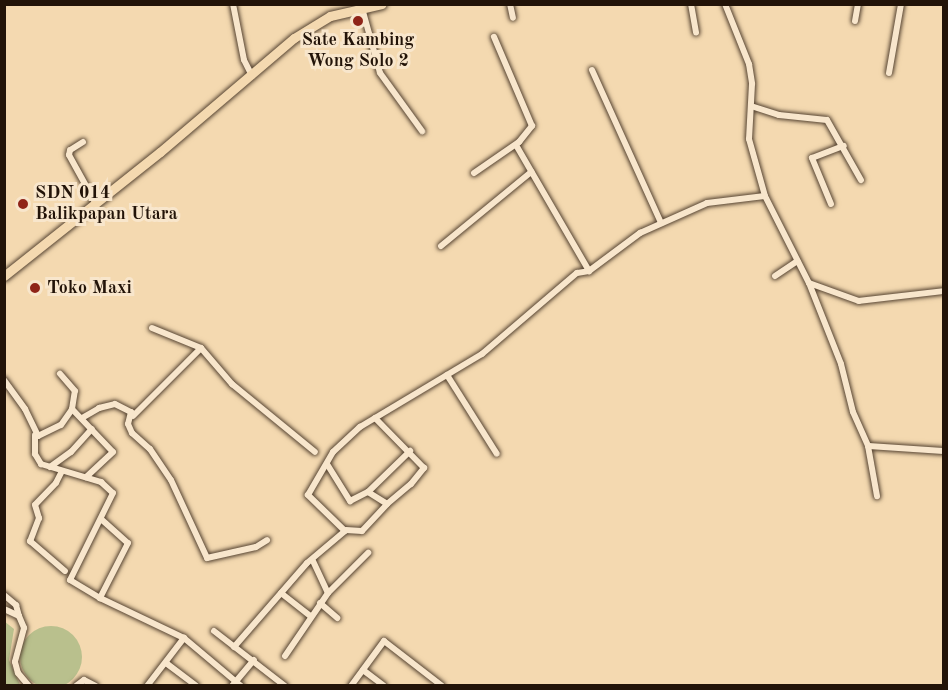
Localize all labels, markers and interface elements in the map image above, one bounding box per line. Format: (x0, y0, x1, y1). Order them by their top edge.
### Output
marker: Sate Kambing Wong Solo 2 (351, 14, 365, 28)
place label: Sate Kambing Wong Solo 2 (302, 30, 414, 72)
place label: SDN 014 Balikpapan Utara (35, 183, 178, 226)
marker: SDN 014 Balikpapan Utara (16, 197, 30, 211)
place label: Toko Maxi (47, 277, 132, 299)
marker: Toko Maxi (28, 281, 42, 295)

